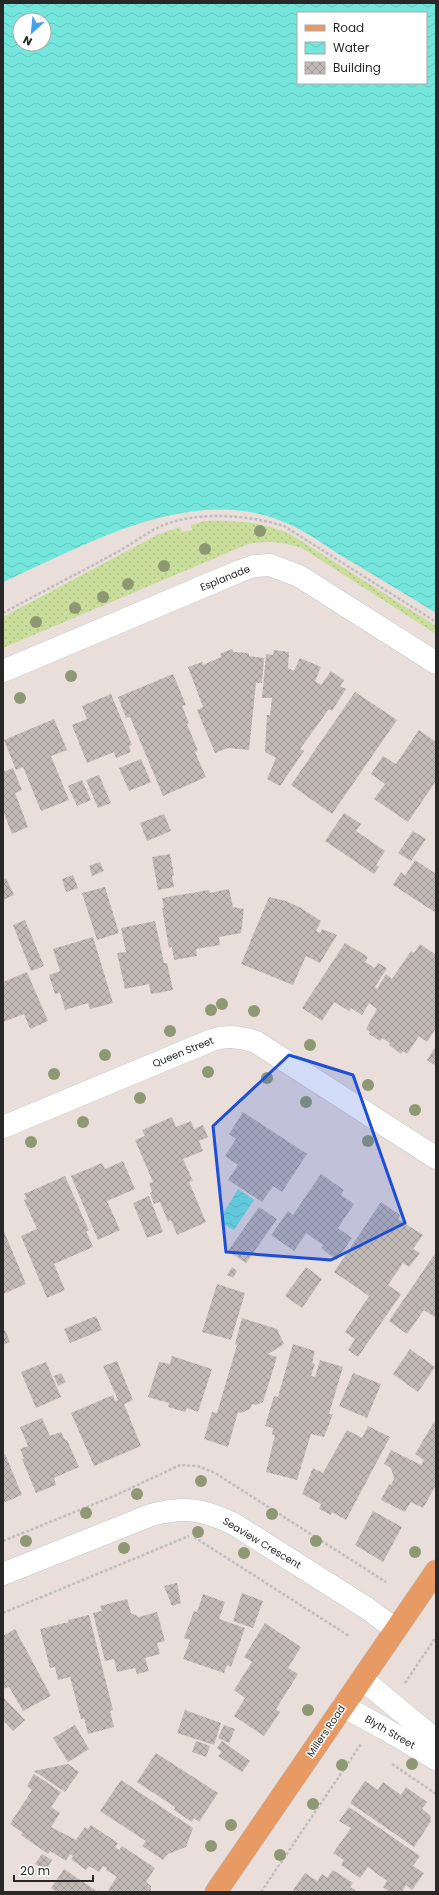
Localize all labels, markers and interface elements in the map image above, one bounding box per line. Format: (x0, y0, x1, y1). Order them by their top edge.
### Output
north arrow (12, 12, 52, 52)
legend (297, 12, 427, 84)
text: Road (333, 19, 364, 36)
text: N (20, 32, 35, 50)
text: Water (333, 39, 370, 56)
text: Building (333, 59, 381, 76)
street label: Esplanade (198, 561, 252, 595)
street label: Queen Street (150, 1033, 216, 1071)
street label: Seaview Crescent (220, 1514, 304, 1573)
street label: Millers Road (303, 1702, 349, 1760)
street label: Blyth Street (362, 1711, 418, 1753)
scale bar (14, 1857, 93, 1883)
text: 20 m (20, 1862, 50, 1879)

